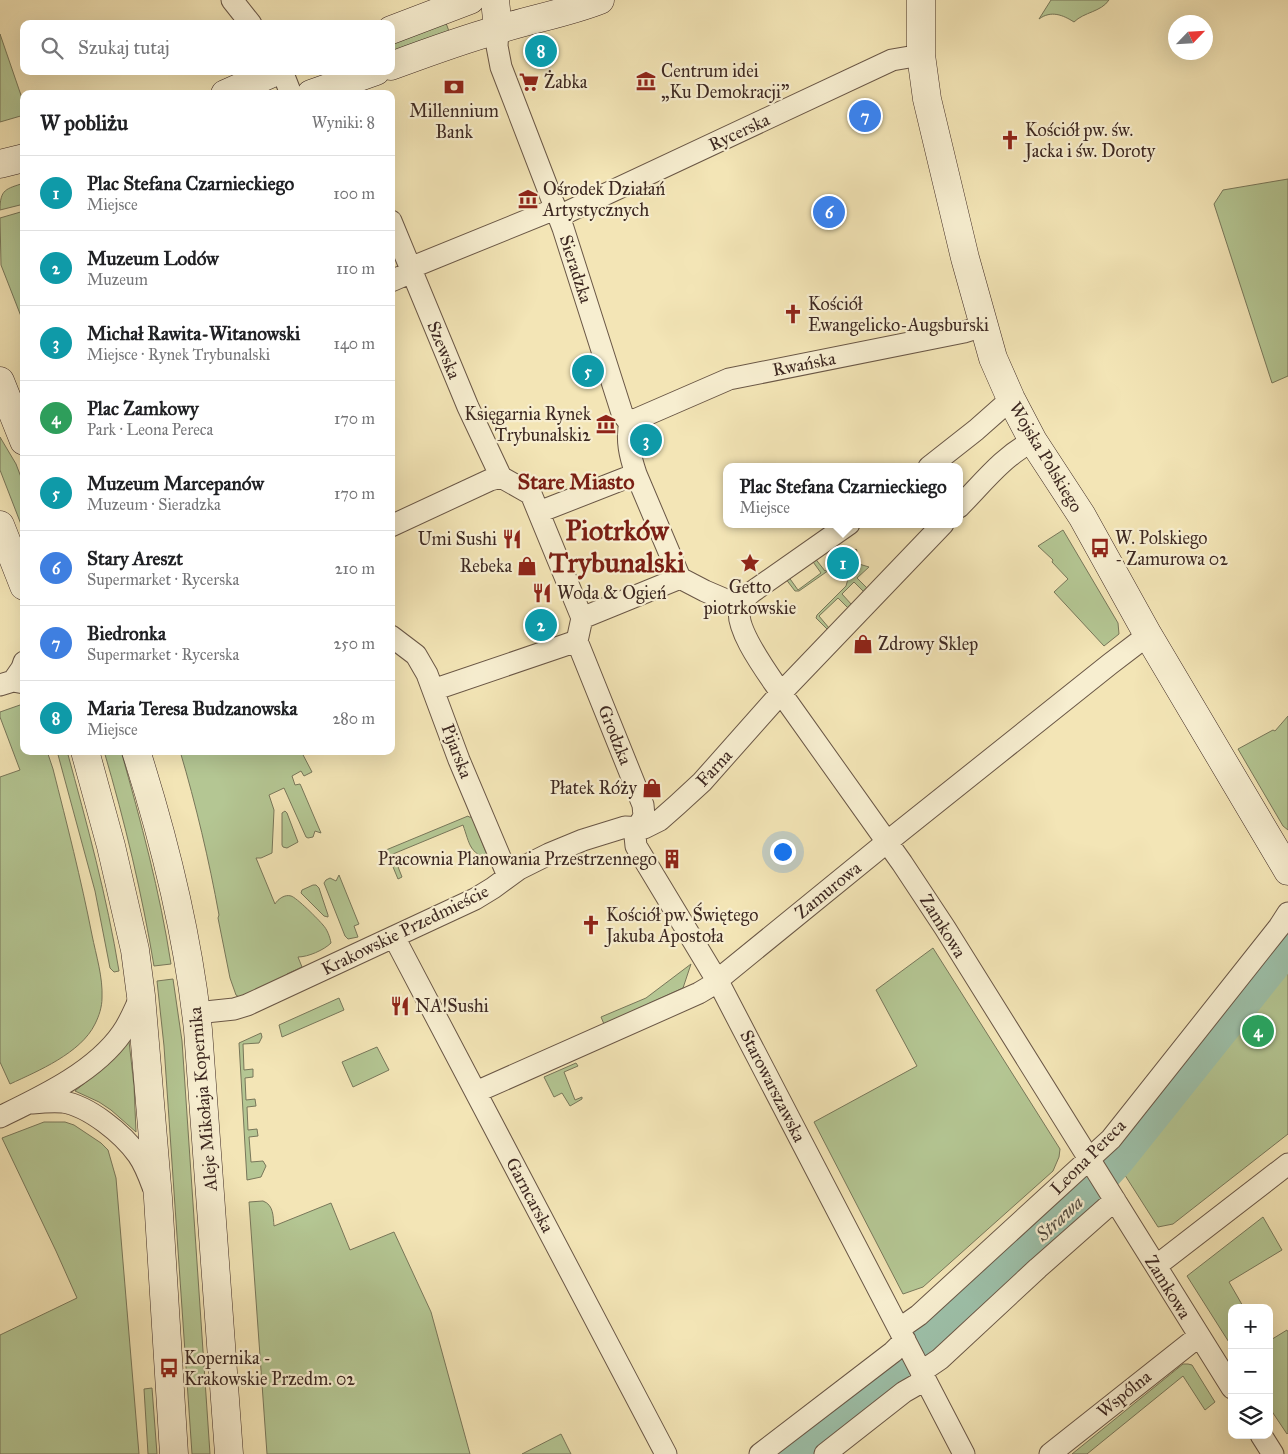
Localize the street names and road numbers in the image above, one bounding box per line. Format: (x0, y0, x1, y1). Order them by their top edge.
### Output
street label: Rycerska (705, 108, 773, 156)
street label: Sieradzka (555, 232, 597, 306)
street label: Szewska (422, 318, 466, 383)
street label: Rwańska (771, 347, 838, 381)
street label: Wojska Polskiego (1004, 398, 1088, 517)
street label: Grodzka (593, 702, 637, 768)
street label: Pijarska (437, 721, 478, 782)
street label: Farna (691, 744, 737, 791)
street label: Zamurowa (791, 856, 866, 923)
street label: Krakowskie Przedmieście (318, 880, 492, 980)
street label: Zamkowa (915, 890, 971, 962)
street label: Aleje Mikołaja Kopernika (184, 1006, 222, 1193)
street label: Starowarszawska (735, 1026, 811, 1146)
street label: Leona Pereca (1046, 1114, 1131, 1199)
street label: Garncarska (501, 1154, 559, 1237)
street label: Zamkowa (1140, 1251, 1196, 1323)
street label: Wspólna (1092, 1365, 1156, 1422)

